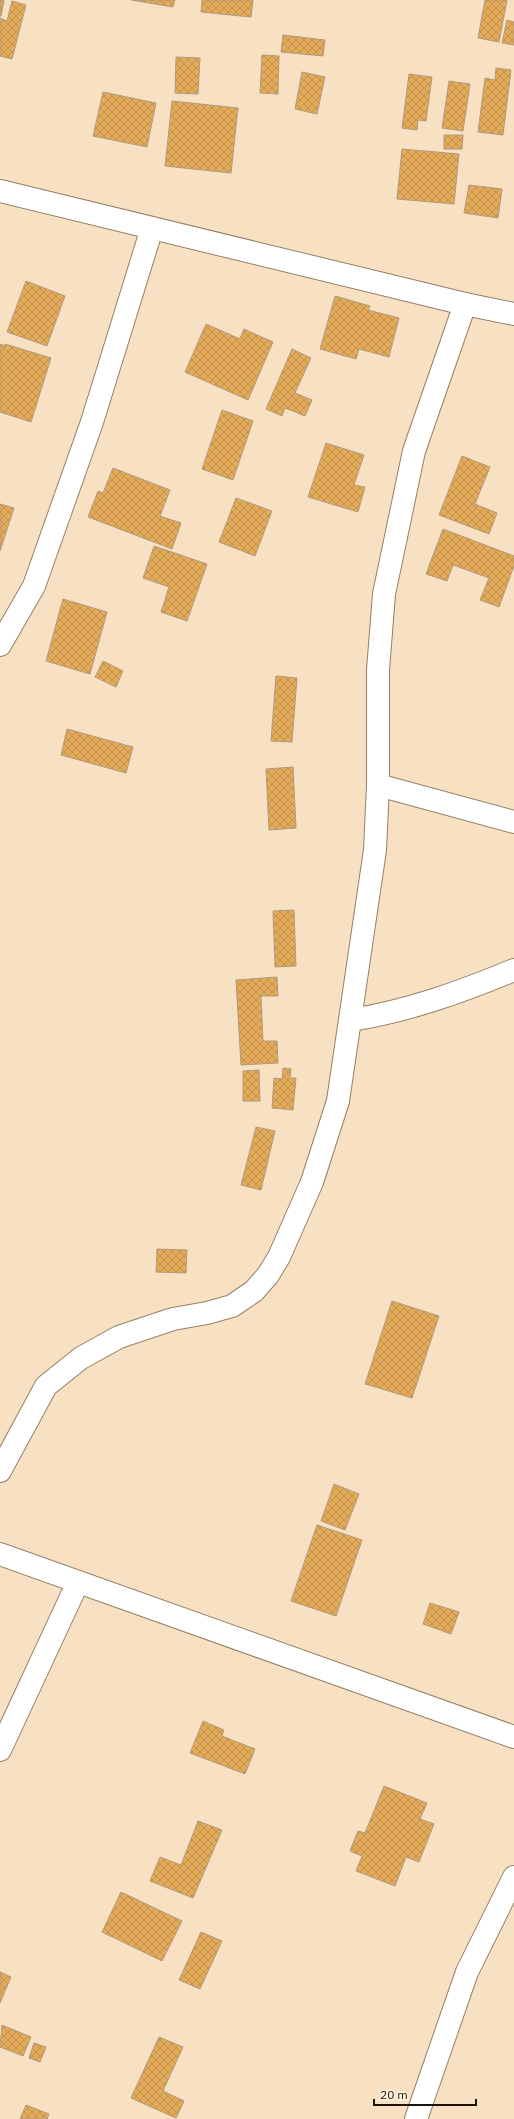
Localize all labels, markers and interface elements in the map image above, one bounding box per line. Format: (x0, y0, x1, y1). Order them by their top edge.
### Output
scale bar (374, 2081, 476, 2107)
text: 20 m (380, 2087, 408, 2102)

